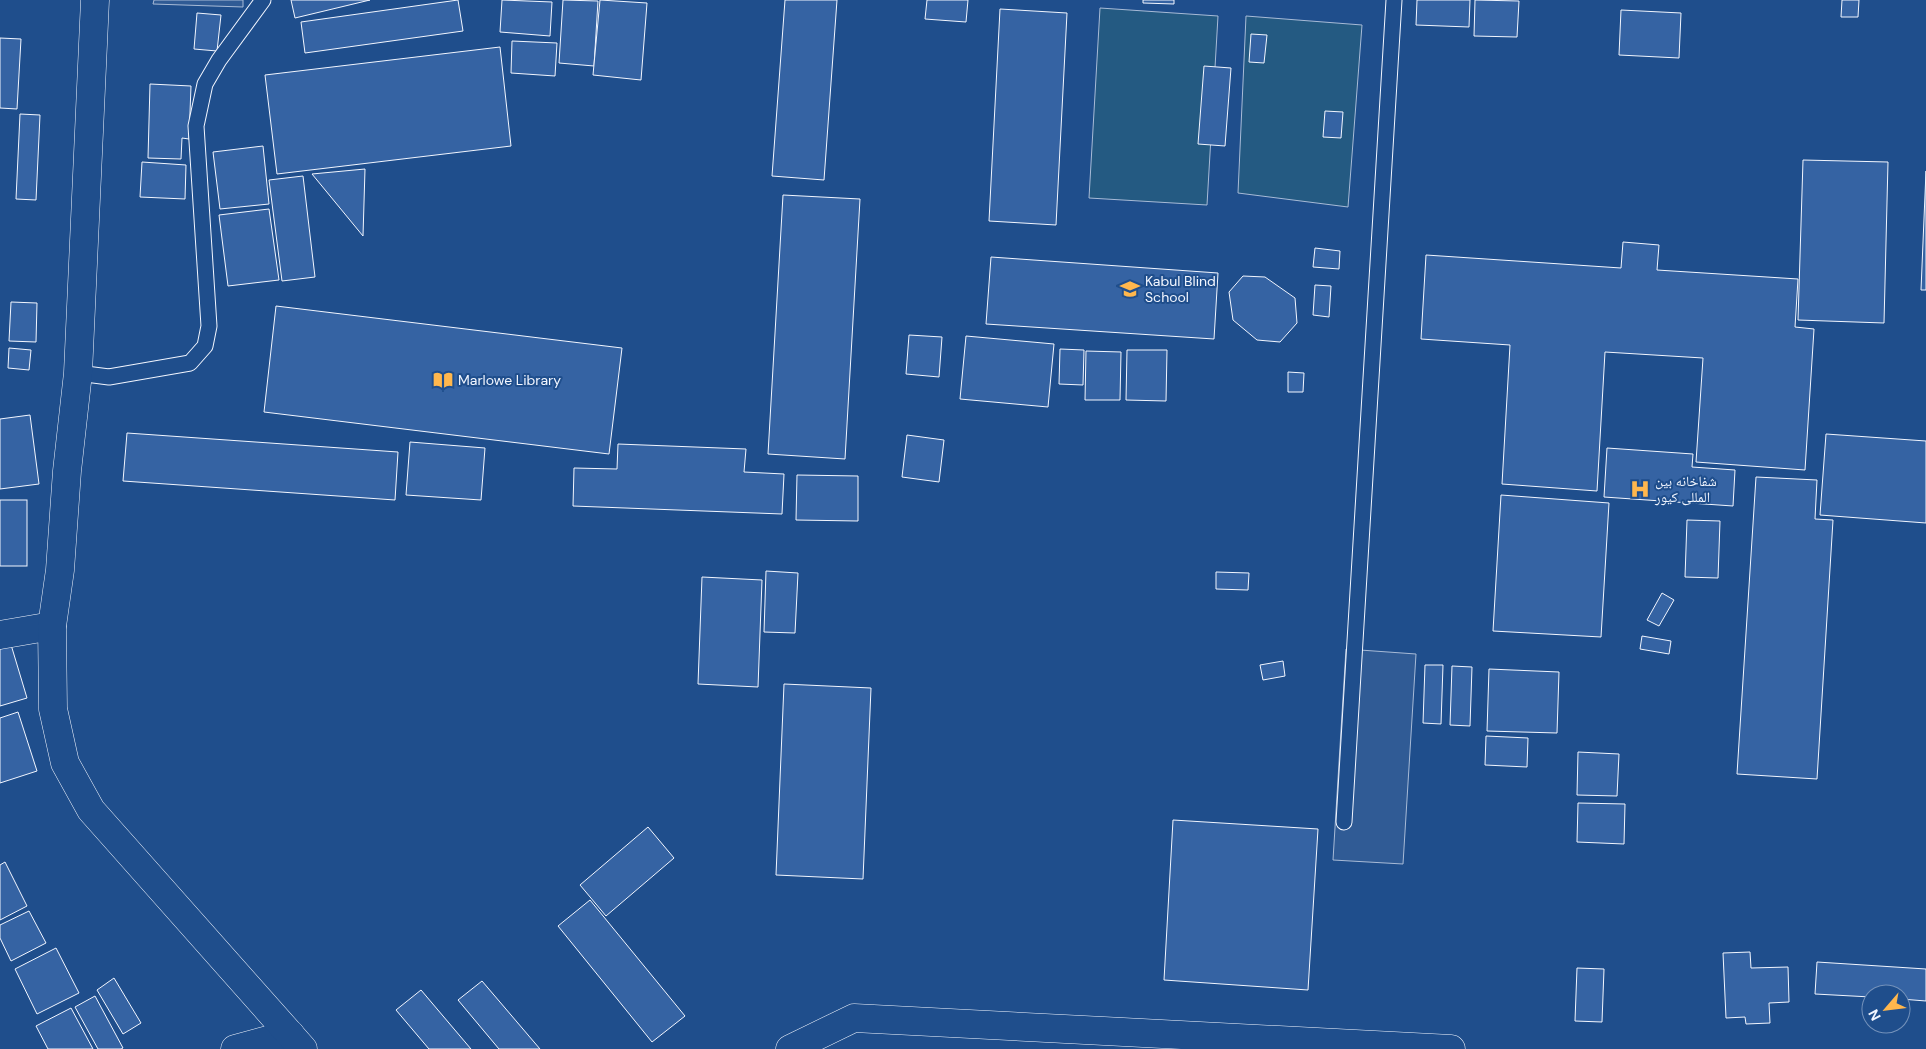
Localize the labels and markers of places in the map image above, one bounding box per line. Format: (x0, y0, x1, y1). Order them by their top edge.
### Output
place label: Kabul Blind School (1145, 272, 1216, 306)
school or university icon: Kabul Blind School (1119, 278, 1141, 300)
library icon: Marlowe Library (432, 369, 454, 391)
place label: Marlowe Library (458, 371, 561, 389)
place label: شفاخانه بین المللی کیور (1654, 472, 1717, 506)
hospital icon: شفاخانه بین المللی کیور (1629, 478, 1651, 500)

